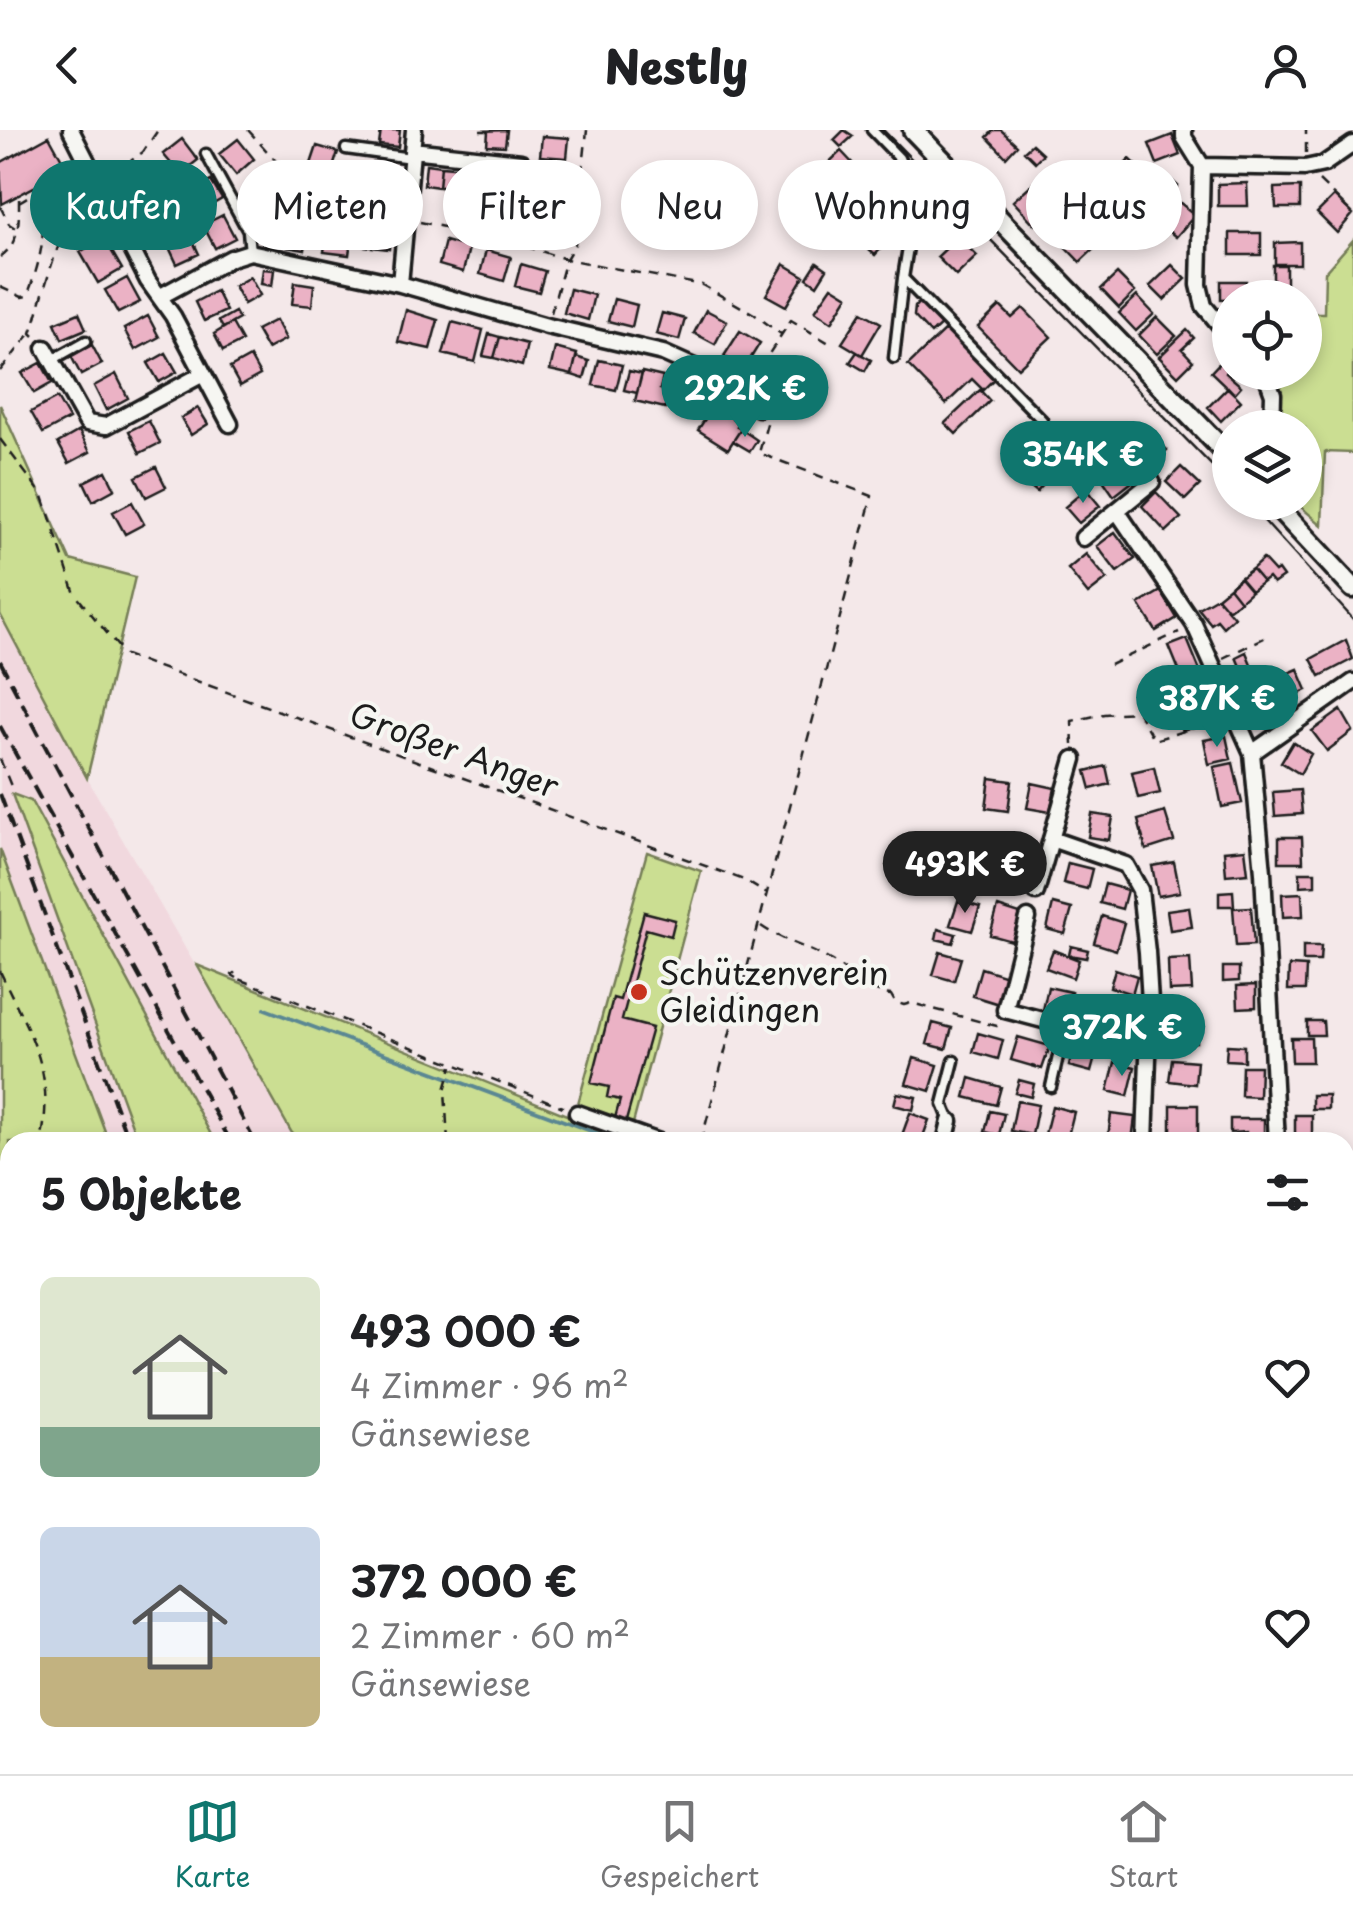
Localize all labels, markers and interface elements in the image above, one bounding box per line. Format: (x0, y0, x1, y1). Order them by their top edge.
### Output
text: Nestly (605, 31, 748, 99)
icon: back (40, 38, 95, 93)
icon: person (1258, 38, 1313, 93)
chip: Kaufen (30, 160, 217, 250)
chip: Mieten (237, 160, 423, 250)
chip: Filter (443, 160, 601, 250)
chip: Neu (621, 160, 758, 250)
chip: Wohnung (778, 160, 1006, 250)
chip: Haus (1026, 160, 1182, 250)
map controls (1212, 280, 1322, 520)
button: locate (1212, 280, 1322, 390)
pin: 292K € (664, 355, 826, 440)
text: 292K € (683, 363, 807, 411)
button: layers (1212, 410, 1322, 520)
pin: 354K € (1002, 421, 1164, 506)
text: 354K € (1022, 429, 1144, 477)
pin: 387K € (1136, 665, 1298, 750)
text: 387K € (1158, 673, 1276, 721)
street label: Großer Anger (344, 689, 566, 809)
pin: 493K € (884, 831, 1046, 916)
text: 493K € (905, 839, 1025, 887)
place label: Schützenverein Gleidingen (659, 948, 889, 1033)
marker: Schützenverein Gleidingen (628, 981, 650, 1003)
pin: 372K € (1041, 994, 1203, 1079)
text: 372K € (1061, 1002, 1183, 1050)
text: 5 Objekte (40, 1161, 242, 1224)
icon: filters (1260, 1165, 1315, 1220)
text: 493 000 € (350, 1298, 581, 1361)
icon: home (120, 1317, 240, 1437)
icon: heart (1260, 1350, 1315, 1405)
text: 4 Zimmer · 96 m² (350, 1361, 629, 1409)
text: Gänsewiese (350, 1409, 531, 1457)
text: 372 000 € (350, 1548, 577, 1611)
icon: home (120, 1567, 240, 1687)
icon: heart (1260, 1600, 1315, 1655)
text: 2 Zimmer · 60 m² (350, 1611, 630, 1659)
text: Gänsewiese (350, 1659, 531, 1707)
tab: Karte (175, 1794, 250, 1897)
tab: Gespeichert (600, 1794, 759, 1897)
tab: Start (1109, 1794, 1178, 1897)

